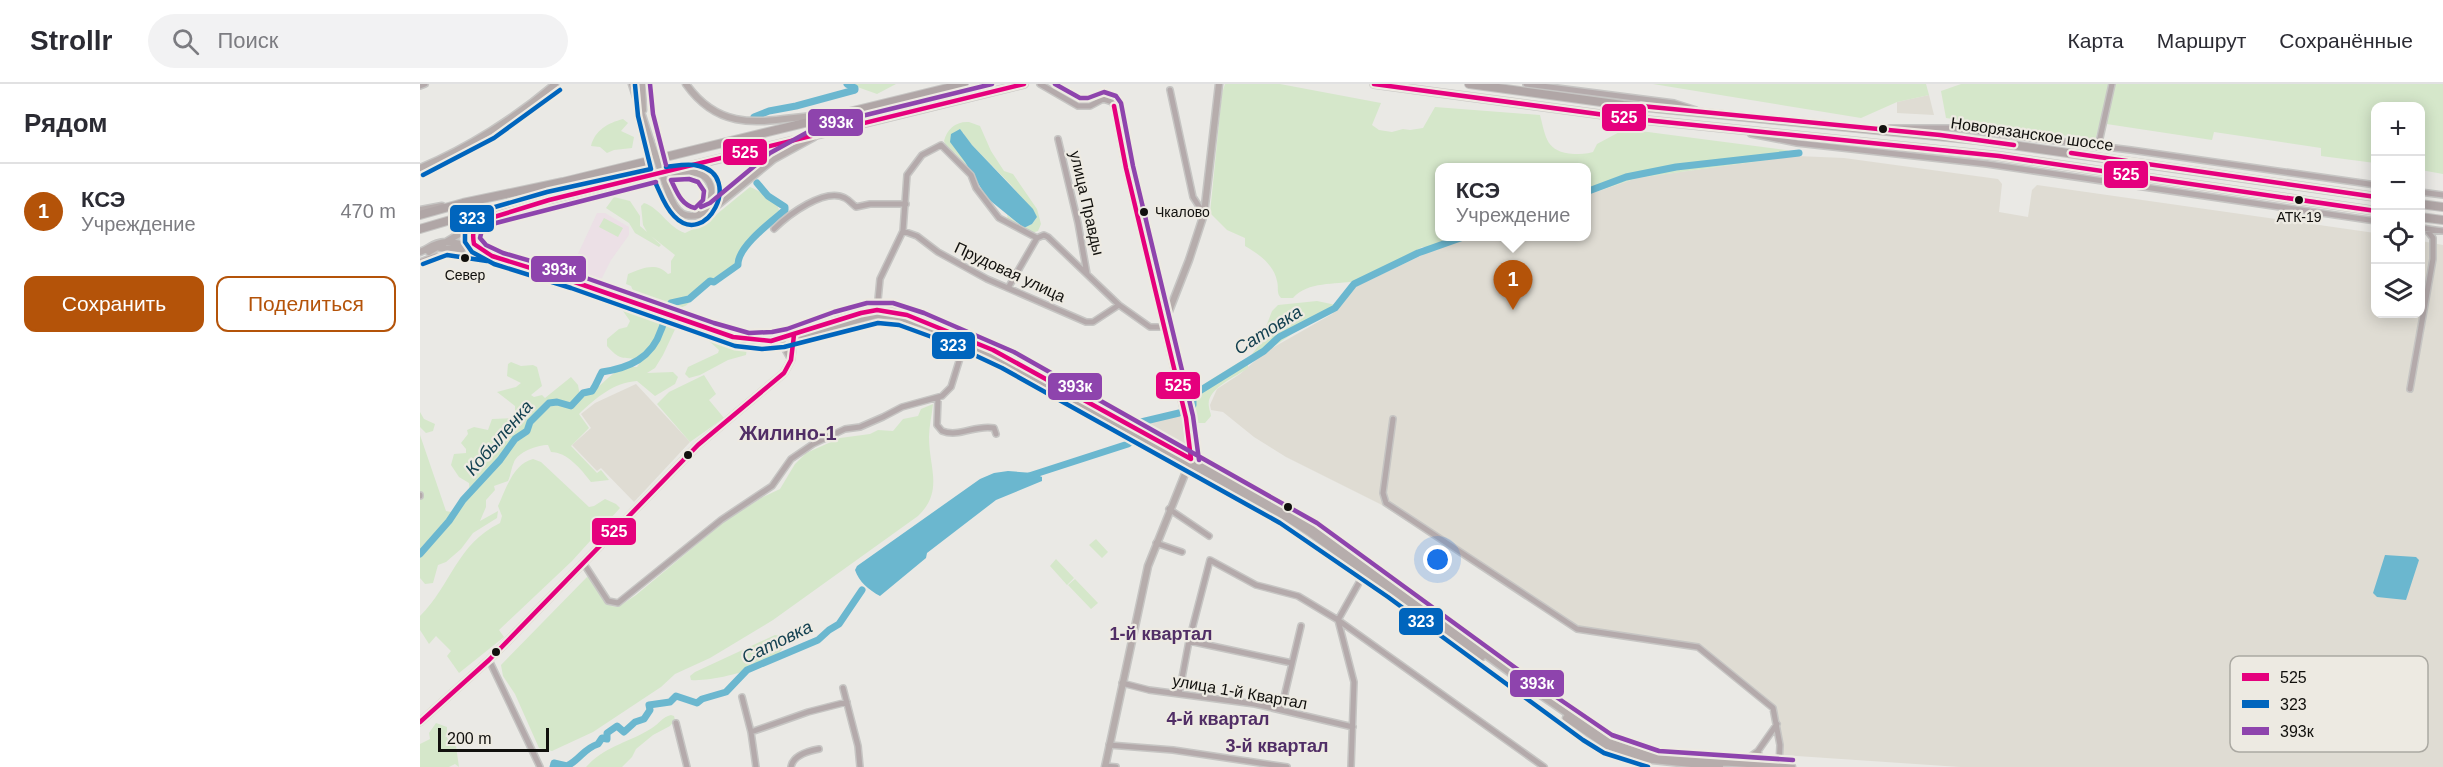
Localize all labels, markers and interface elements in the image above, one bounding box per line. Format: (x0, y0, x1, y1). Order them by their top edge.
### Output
search box (148, 14, 568, 68)
text: Strollr (30, 25, 112, 56)
icon: search (169, 25, 202, 58)
text: Поиск (217, 28, 278, 53)
text: Карта (2068, 29, 2124, 52)
text: Маршрут (2157, 29, 2246, 52)
text: Сохранённые (2279, 29, 2413, 52)
map controls (2371, 102, 2425, 318)
button: + (2371, 102, 2425, 156)
line badge: 525 (1601, 103, 1647, 132)
text: Рядом (24, 108, 107, 138)
line badge: 393к (807, 108, 864, 137)
text: 525 (1611, 109, 1637, 126)
text: 393к (819, 114, 854, 131)
street label: Новорязанское шоссе (1950, 114, 2115, 154)
unlabelled marker (1877, 123, 1889, 135)
line badge: 525 (722, 138, 768, 166)
text: 525 (732, 144, 758, 161)
street label: улица Правды (1067, 149, 1107, 257)
button: − (2371, 156, 2425, 210)
line badge: 525 (2103, 160, 2149, 189)
popup (1435, 163, 1591, 241)
text: 525 (2113, 166, 2139, 183)
text: КСЭ (1456, 178, 1500, 203)
text: КСЭ (81, 187, 125, 212)
marker: АТК-19 (2293, 194, 2305, 206)
text: 1 (38, 200, 49, 222)
text: 470 m (340, 200, 396, 222)
line badge: 323 (449, 204, 495, 233)
place label: Чкалово (1155, 204, 1210, 220)
text: Учреждение (1456, 204, 1570, 226)
marker: Чкалово (1138, 206, 1150, 218)
place label: АТК-19 (2276, 209, 2322, 225)
text: 323 (459, 210, 485, 227)
button: locate (2371, 210, 2425, 264)
text: Учреждение (81, 213, 196, 235)
street label: Прудовая улица (952, 239, 1068, 305)
marker: Север (459, 252, 471, 264)
line badge: 393к (530, 255, 587, 283)
pin: 1 (1494, 260, 1532, 310)
text: 393к (542, 261, 577, 278)
button: layers (2371, 264, 2425, 318)
place label: Север (445, 267, 486, 283)
button: Сохранить (24, 276, 204, 332)
button: Поделиться (216, 276, 396, 332)
water label: Сатовка (1231, 301, 1305, 359)
line badge: 323 (931, 331, 976, 360)
text: 323 (940, 337, 966, 354)
line badge: 525 (1155, 371, 1201, 400)
line badge: 393к (1047, 372, 1103, 401)
text: 525 (1165, 377, 1191, 394)
text: 393к (1058, 378, 1093, 395)
water label: Кобыленка (461, 397, 537, 479)
district label: Жилино-1 (738, 422, 837, 444)
unlabelled marker (682, 449, 694, 461)
unlabelled marker (1282, 501, 1294, 513)
line badge: 525 (591, 517, 637, 546)
text: 525 (601, 523, 627, 540)
your location (1423, 545, 1452, 574)
line badge: 323 (1398, 607, 1444, 636)
text: 323 (1408, 613, 1434, 630)
water label: Сатовка (738, 616, 816, 668)
district label: 1-й квартал (1110, 624, 1212, 644)
unlabelled marker (490, 646, 502, 658)
legend (2230, 656, 2428, 752)
line badge: 393к (1509, 669, 1565, 698)
text: 525 (2280, 669, 2307, 686)
street label: улица 1-й Квартал (1171, 672, 1309, 712)
text: 393к (1520, 675, 1555, 692)
text: 323 (2280, 696, 2307, 713)
district label: 4-й квартал (1167, 709, 1269, 729)
text: 393к (2280, 723, 2315, 740)
scale bar (438, 725, 549, 752)
text: 200 m (447, 730, 491, 747)
district label: 3-й квартал (1226, 736, 1328, 756)

